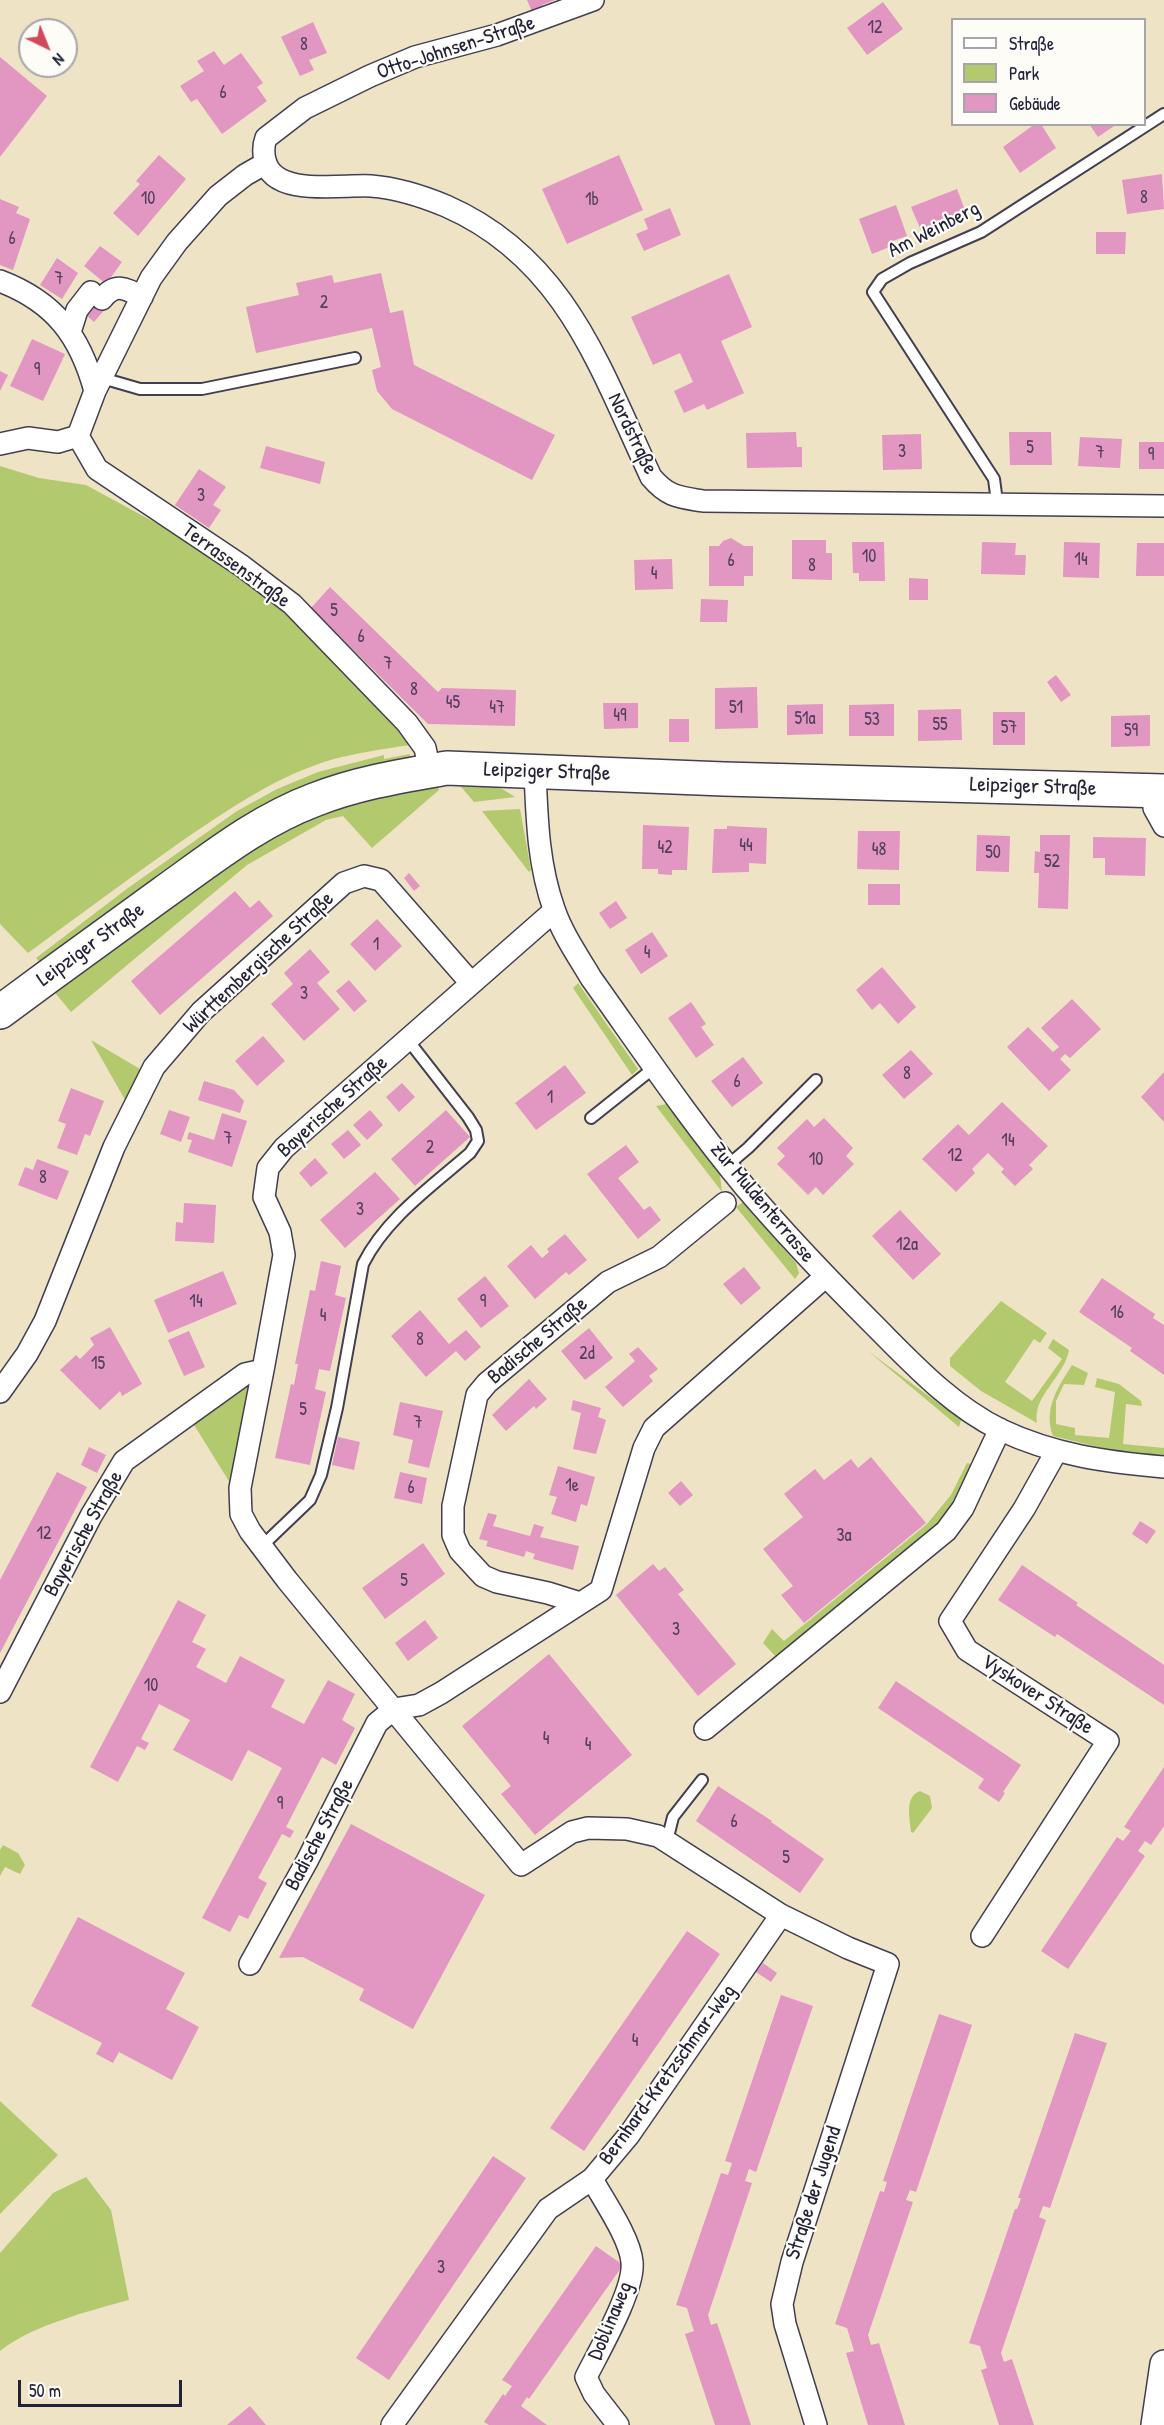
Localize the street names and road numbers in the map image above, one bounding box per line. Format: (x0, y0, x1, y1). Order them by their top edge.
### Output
street label: Otto-Johnsen-Straße (374, 11, 538, 85)
street label: Am Weinberg (884, 196, 984, 264)
street label: Nordstraße (602, 389, 662, 479)
street label: Terrassenstraße (177, 518, 295, 614)
street label: Leipziger Straße (483, 757, 611, 787)
street label: Leipziger Straße (969, 772, 1097, 802)
street label: Württembergische Straße (179, 887, 339, 1039)
street label: Leipziger Straße (32, 898, 150, 992)
street label: Bayerische Straße (273, 1051, 393, 1163)
street label: Zur Muldenterrasse (704, 1138, 820, 1268)
street label: Badische Straße (483, 1292, 593, 1390)
street label: Bayerische Straße (39, 1467, 129, 1601)
street label: Vyskover Straße (976, 1650, 1098, 1740)
street label: Badische Straße (280, 1775, 360, 1895)
street label: Bernhard-Kretzschmar-Weg (594, 1980, 742, 2170)
street label: Straße der Jugend (781, 2123, 847, 2263)
street label: Doblinaweg (583, 2278, 639, 2364)

